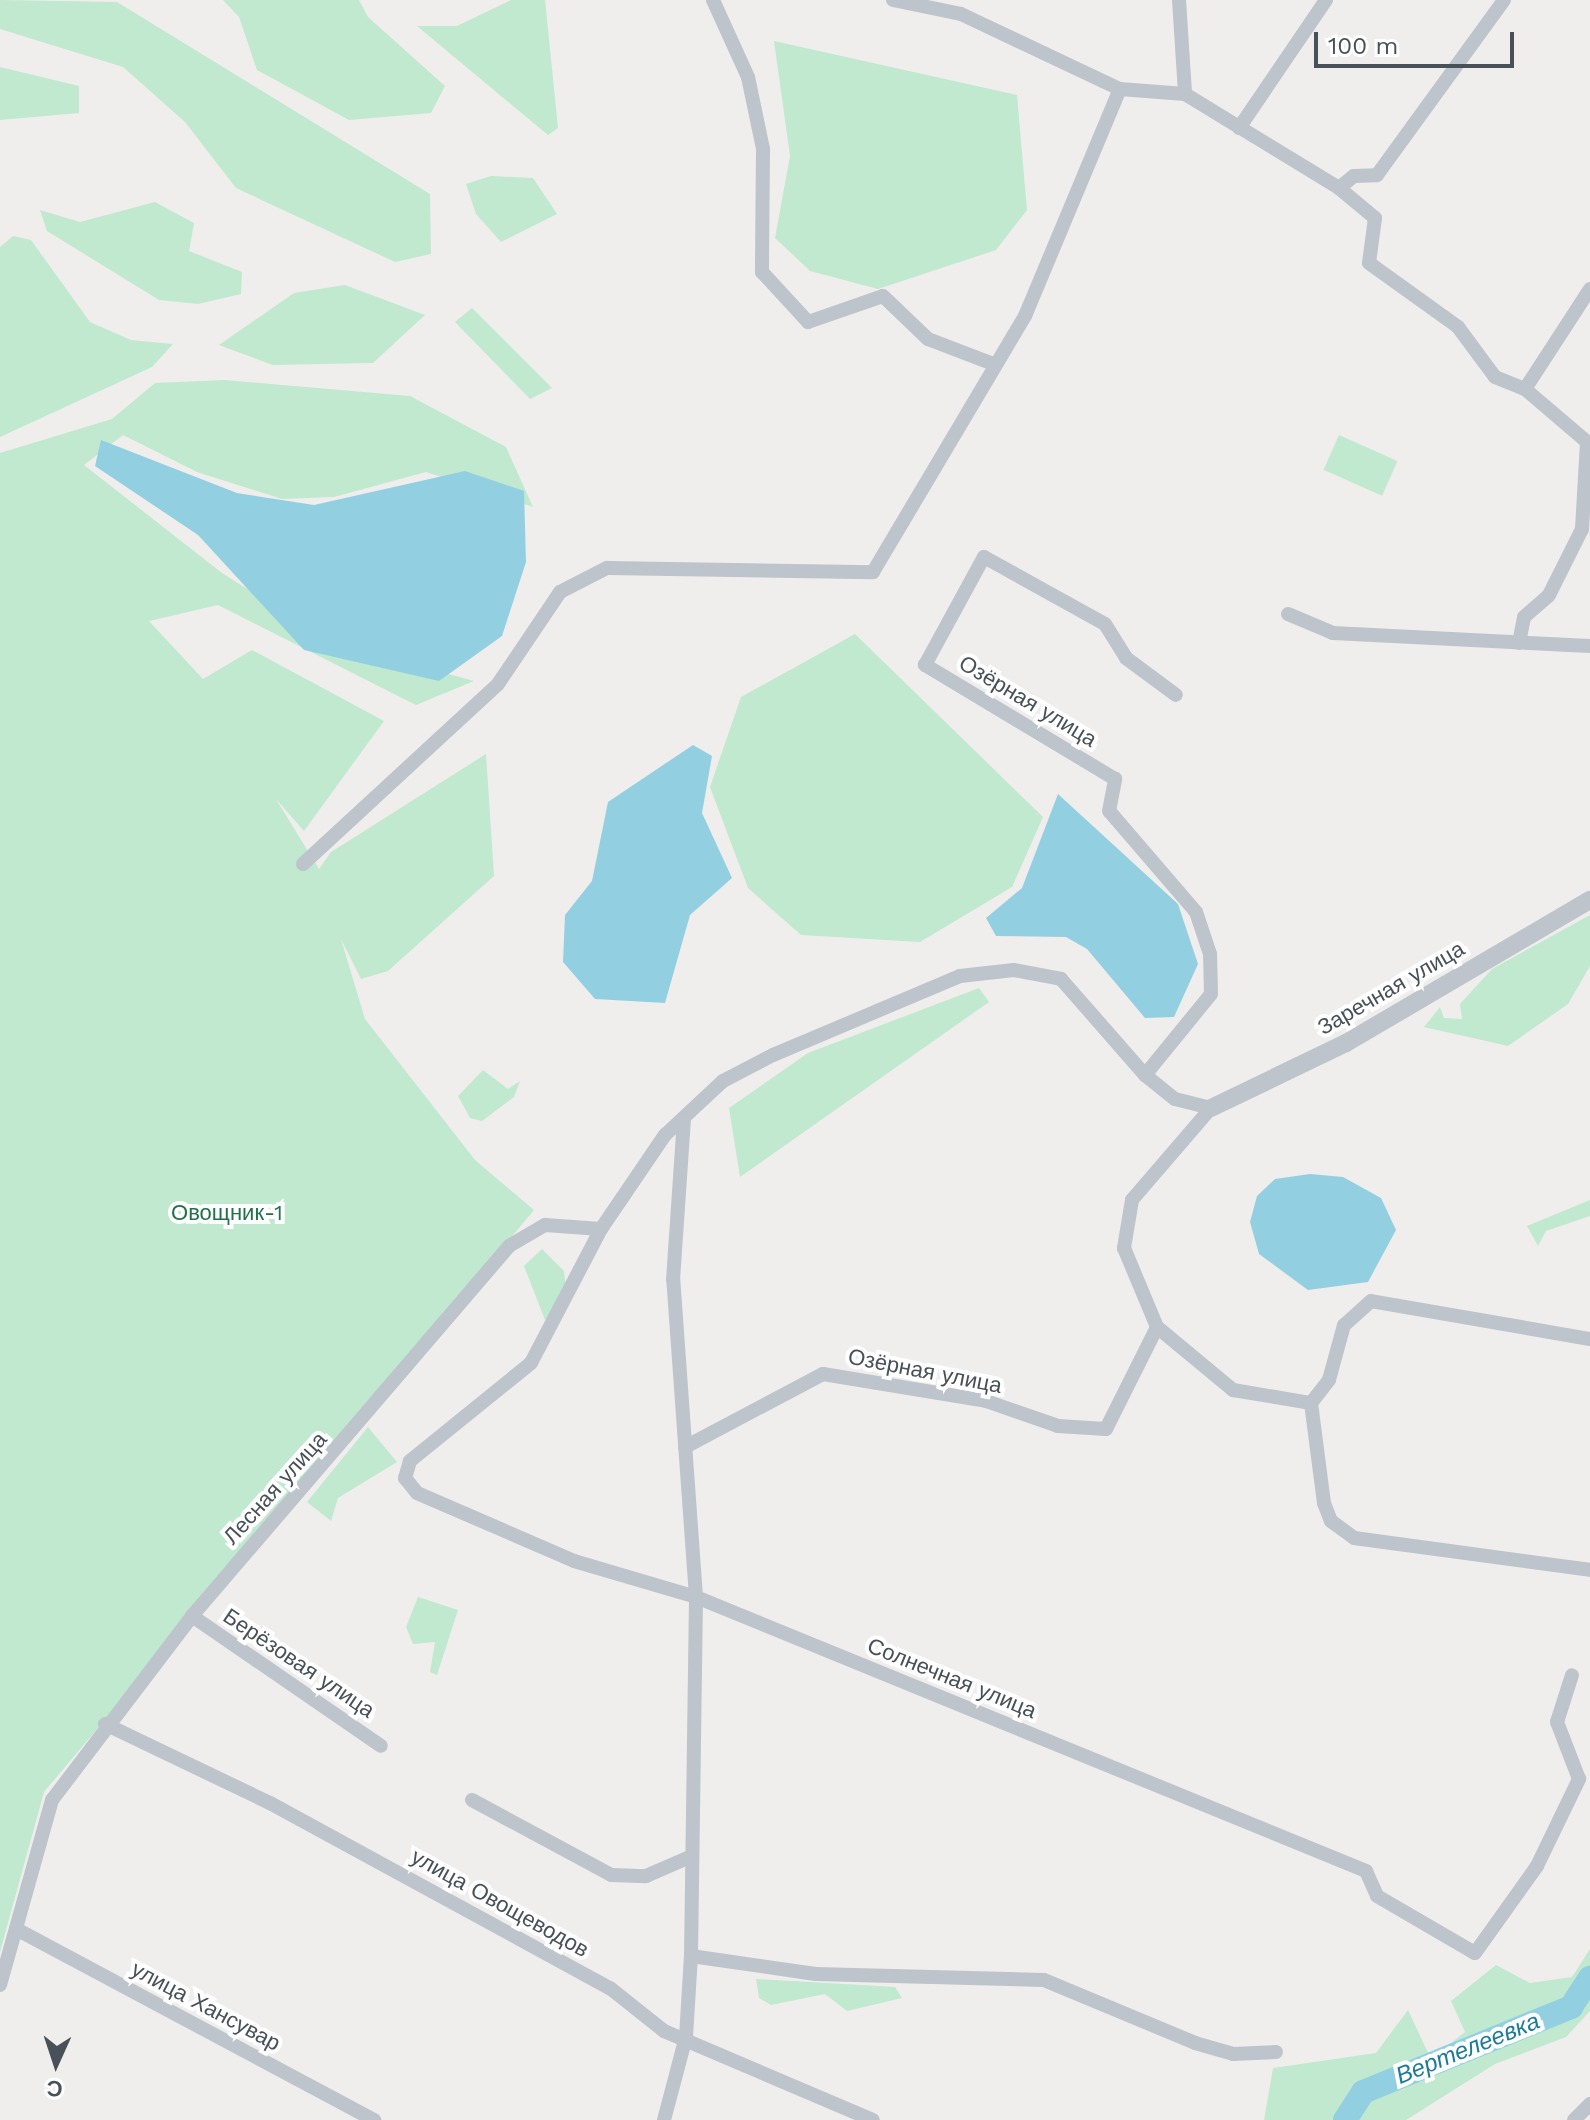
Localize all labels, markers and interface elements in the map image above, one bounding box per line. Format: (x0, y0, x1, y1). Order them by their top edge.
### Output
scale bar (1318, 16, 1518, 66)
text: 100 m (1328, 32, 1398, 60)
street label: Озёрная улица (954, 650, 1102, 752)
street label: Заречная улица (1313, 935, 1469, 1041)
park label: Овощник-1 (171, 1200, 283, 1226)
street label: Озёрная улица (846, 1343, 1004, 1399)
street label: Лесная улица (218, 1426, 332, 1550)
street label: Берёзовая улица (218, 1603, 380, 1723)
street label: Солнечная улица (864, 1632, 1040, 1724)
street label: улица Овощеводов (407, 1843, 593, 1963)
street label: улица Хансувар (127, 1956, 285, 2056)
water label: Вертелеевка (1392, 2007, 1544, 2091)
north arrow (16, 2024, 96, 2104)
text: С (46, 2076, 63, 2101)

